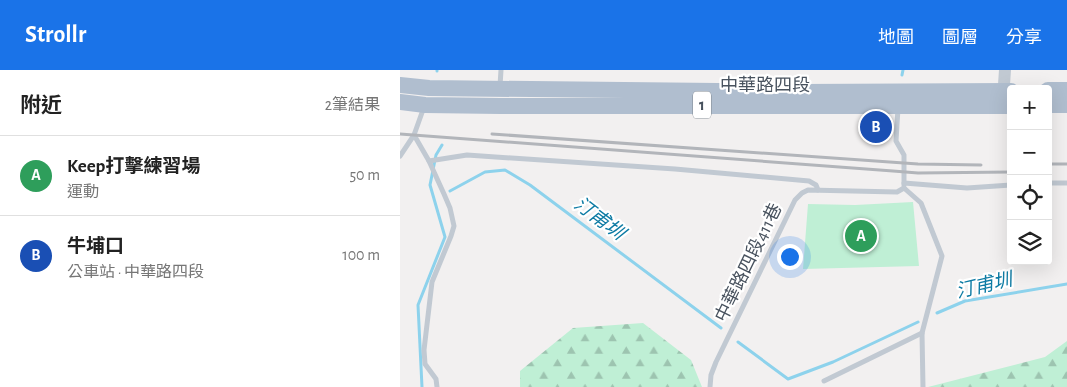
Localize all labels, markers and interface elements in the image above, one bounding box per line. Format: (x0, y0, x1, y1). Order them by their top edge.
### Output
text: Strollr (25, 23, 86, 47)
text: 地圖 (878, 29, 914, 47)
text: 圖層 (942, 29, 978, 47)
text: 分享 (1006, 29, 1042, 47)
street label: 中華路四段 (720, 75, 810, 95)
map controls (1007, 85, 1052, 265)
button: + (1007, 85, 1052, 130)
road number: 1 (693, 92, 711, 118)
text: 附近 (20, 95, 62, 116)
text: 2筆結果 (325, 97, 380, 113)
pin: B (860, 108, 892, 146)
button: − (1007, 130, 1052, 175)
text: Keep打擊練習場 (67, 157, 200, 176)
text: A (31, 167, 41, 183)
text: 50 m (349, 167, 380, 183)
button: locate (1007, 175, 1052, 220)
text: 運動 (67, 184, 99, 200)
water label: 汀甫圳 (571, 193, 631, 246)
street label: 中華路四段411巷 (711, 200, 785, 325)
pin: A (845, 217, 877, 255)
button: layers (1007, 220, 1052, 265)
text: 牛埔口 (67, 237, 124, 256)
your location (777, 244, 803, 270)
text: B (31, 247, 41, 263)
text: 100 m (342, 247, 380, 263)
text: 公車站 · 中華路四段 (67, 264, 204, 280)
water label: 汀甫圳 (954, 268, 1017, 302)

